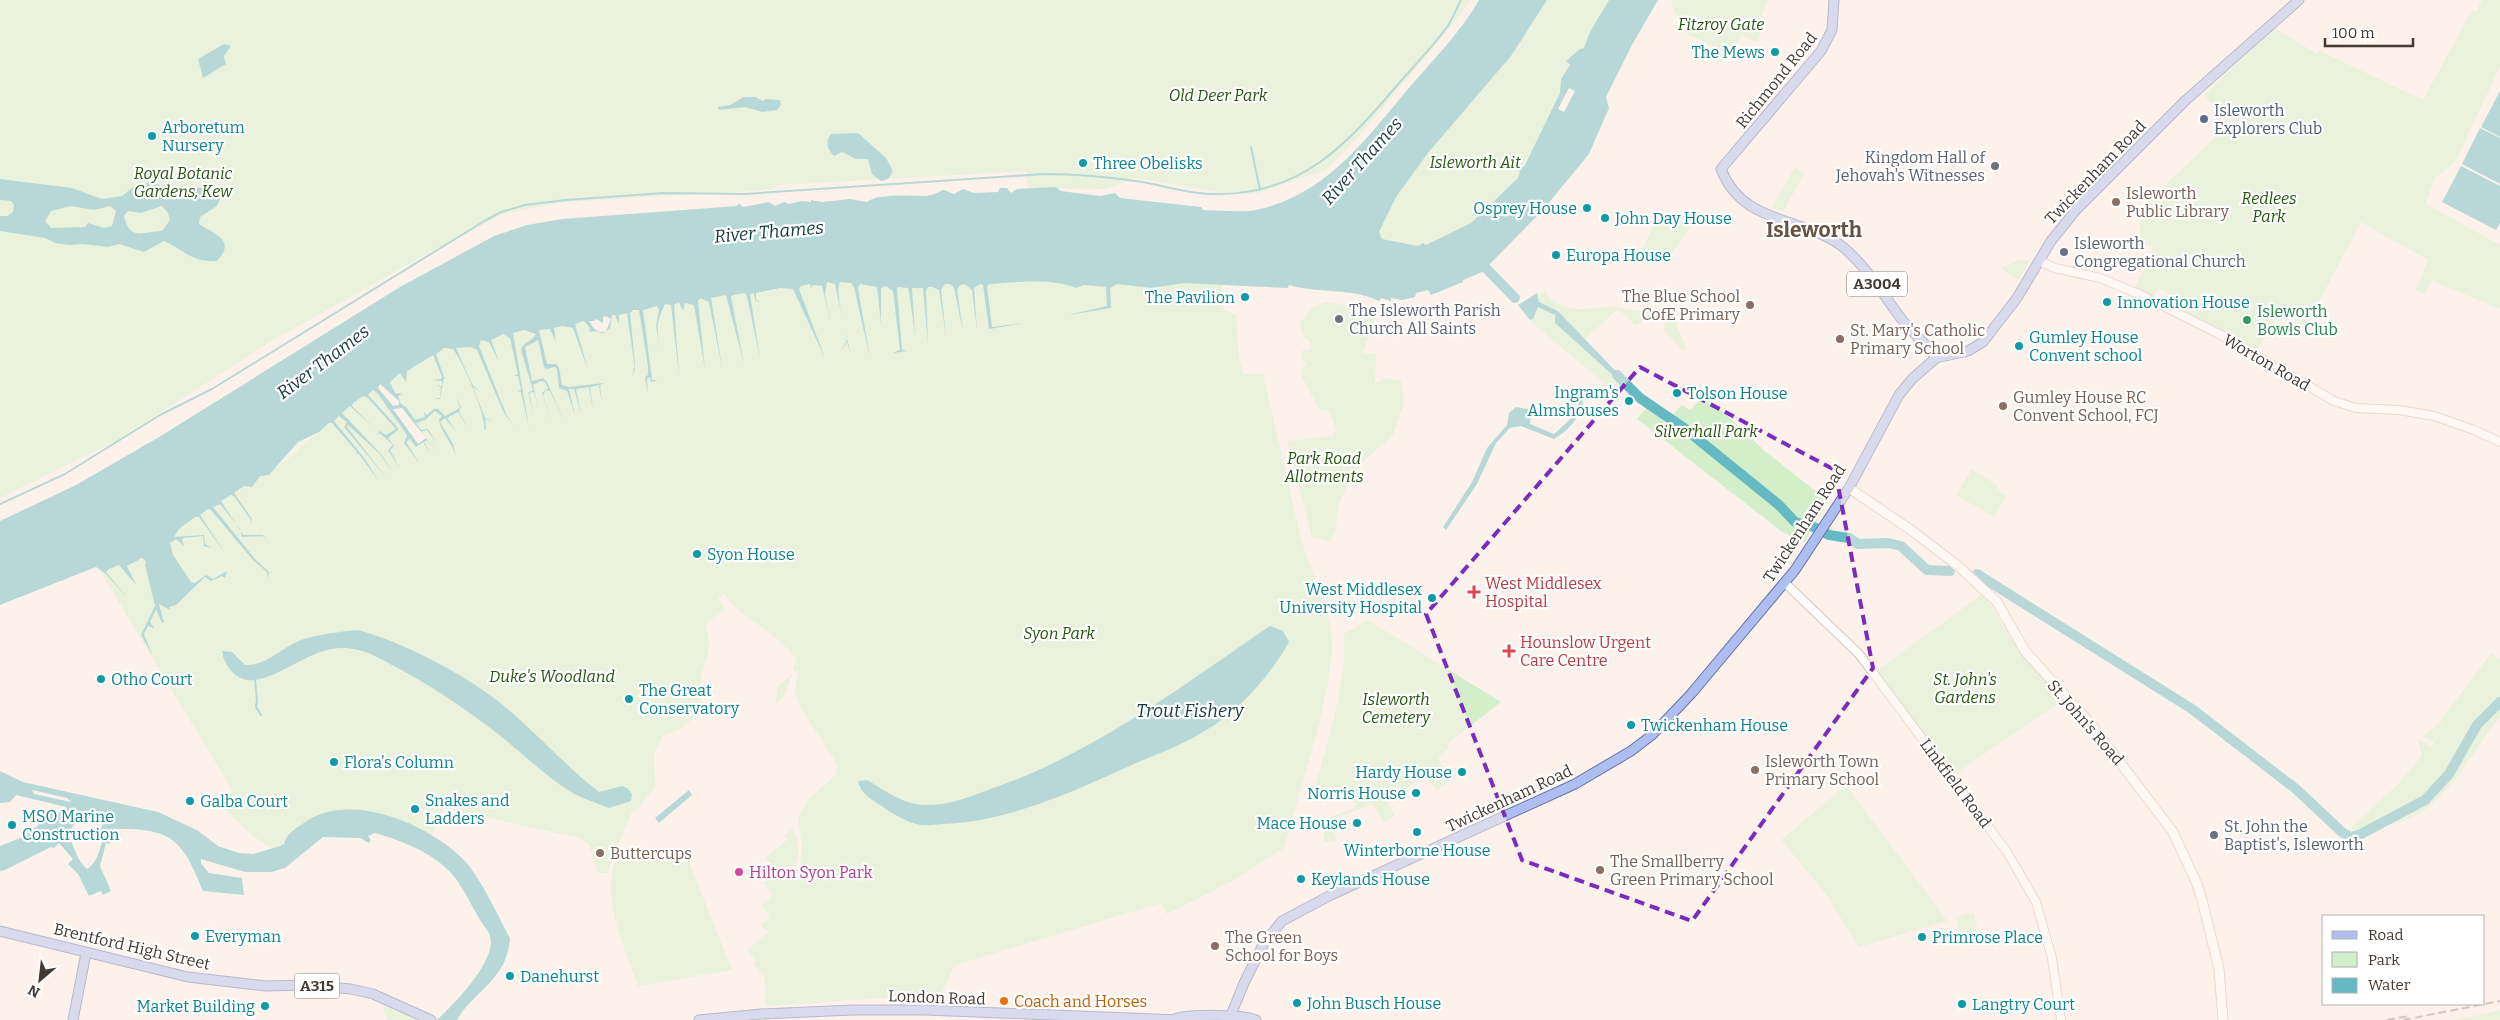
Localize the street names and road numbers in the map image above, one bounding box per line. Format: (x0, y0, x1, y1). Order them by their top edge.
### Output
street label: Richmond Road (1732, 28, 1821, 132)
street label: Twickenham Road (2041, 116, 2150, 228)
road number: A3004 (1847, 272, 1907, 296)
street label: Worton Road (2220, 330, 2314, 395)
street label: Twickenham Road (1759, 460, 1850, 586)
street label: St. John's Road (2043, 676, 2128, 769)
street label: Linkfield Road (1916, 735, 1996, 832)
street label: Twickenham Road (1443, 761, 1576, 836)
street label: Brentford High Street (52, 919, 212, 974)
road number: A315 (294, 974, 340, 998)
street label: London Road (888, 986, 987, 1009)

